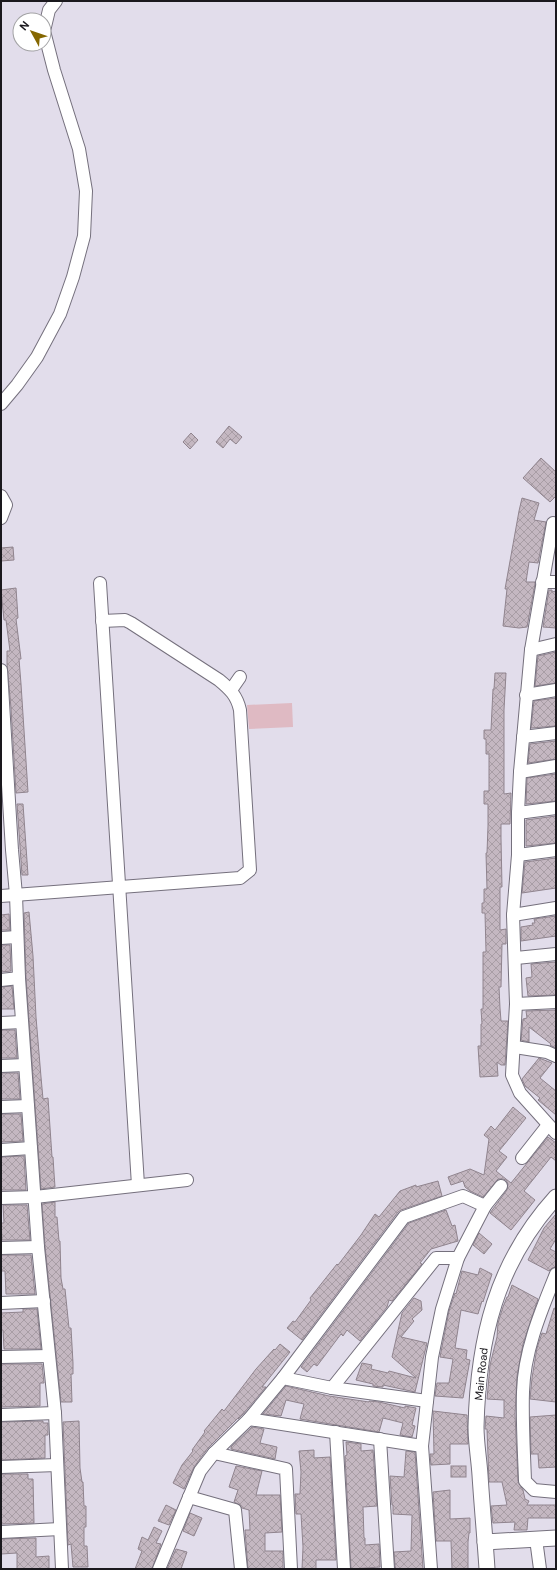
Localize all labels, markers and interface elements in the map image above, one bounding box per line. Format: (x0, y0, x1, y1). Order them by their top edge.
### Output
north arrow (12, 12, 52, 52)
text: N (16, 18, 32, 33)
street label: Main Road (471, 1347, 491, 1401)

